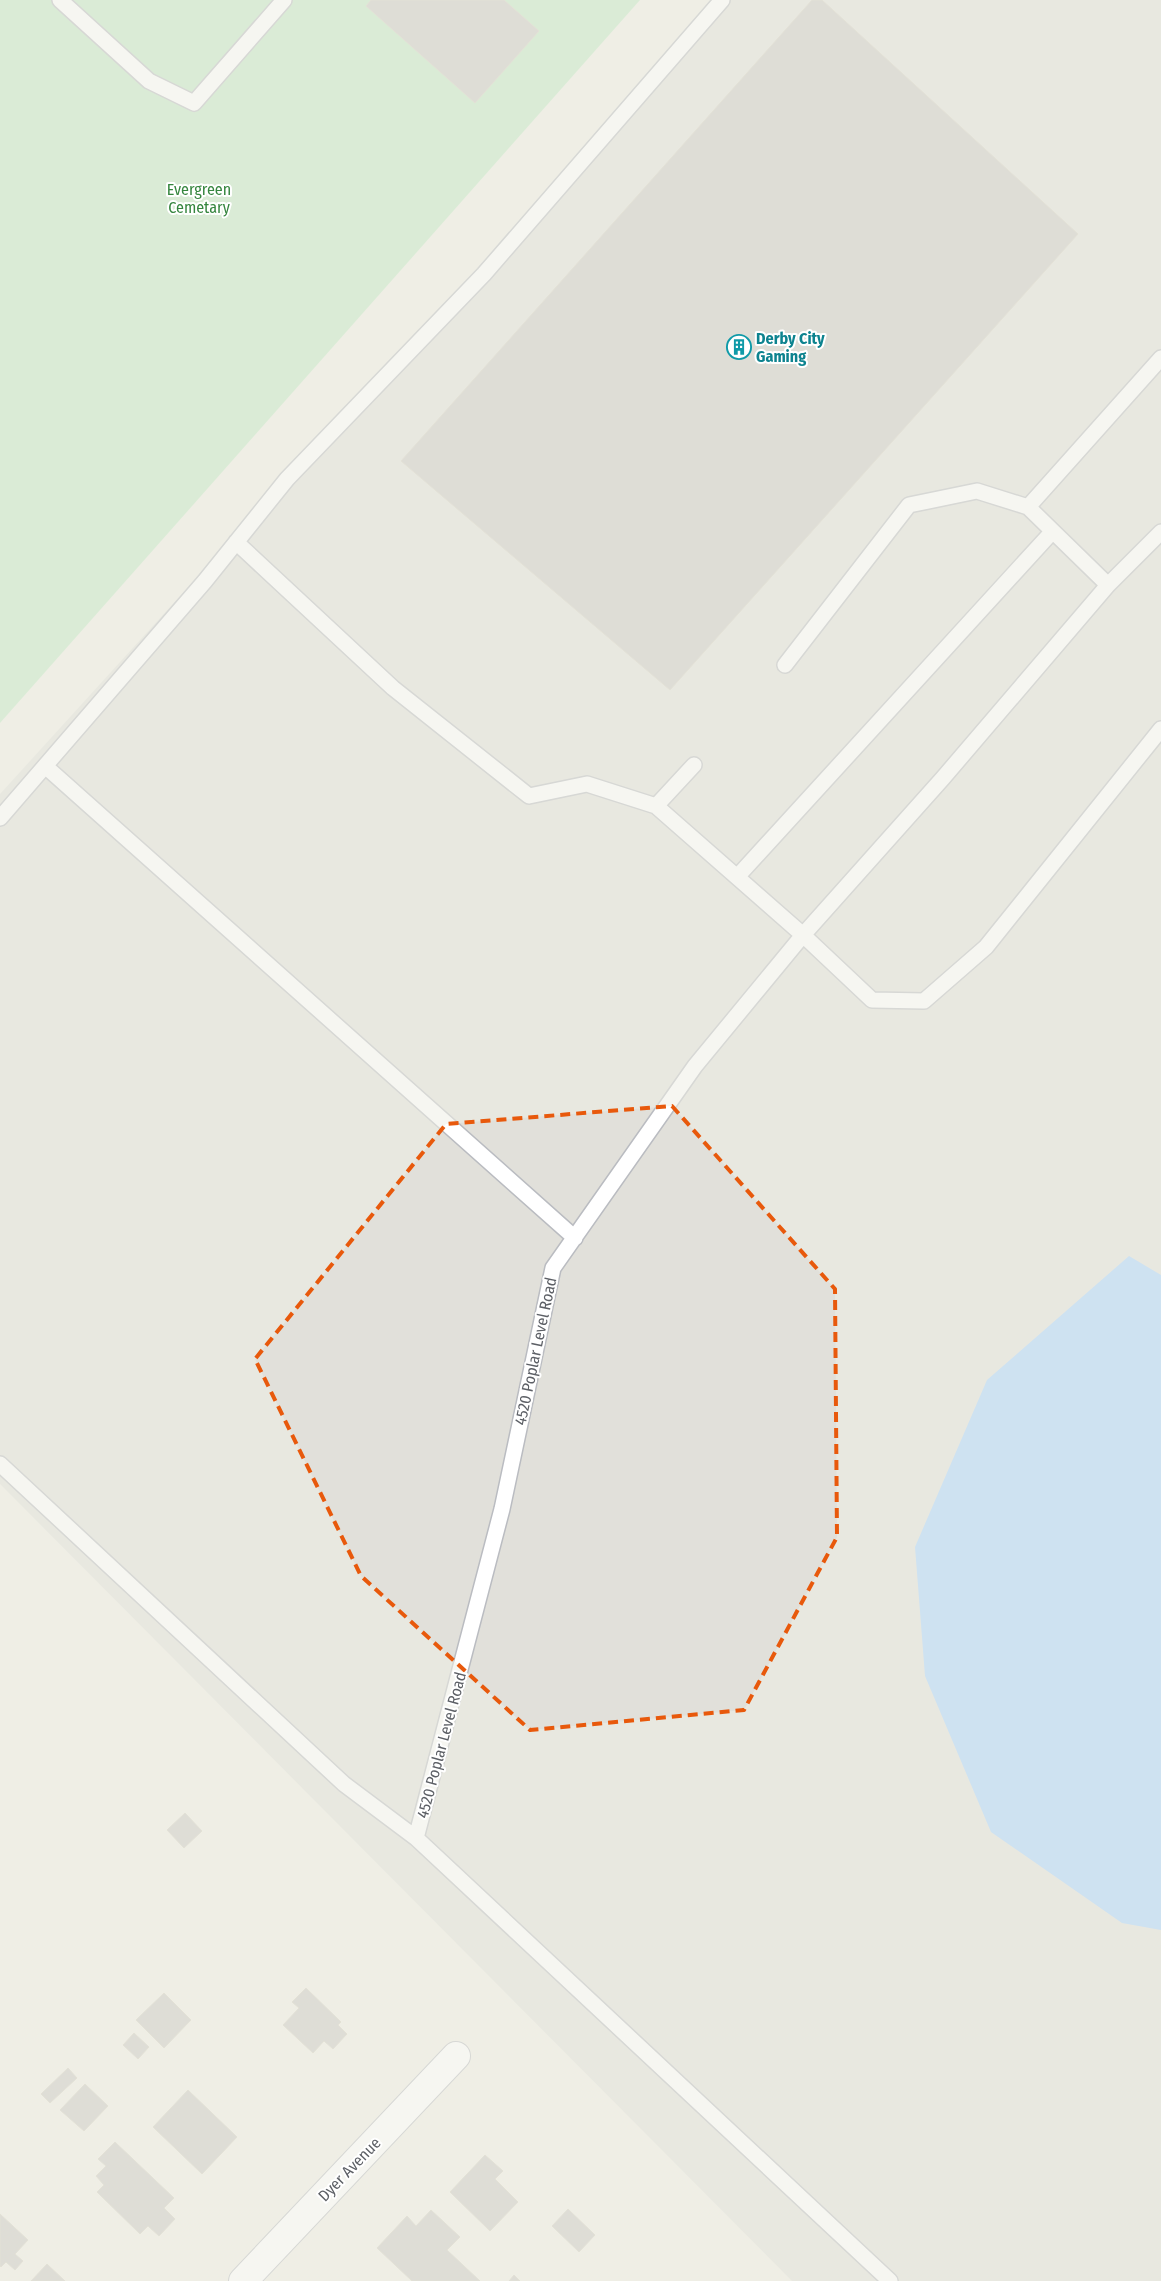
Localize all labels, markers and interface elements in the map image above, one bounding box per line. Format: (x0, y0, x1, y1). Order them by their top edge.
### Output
park label: Evergreen Cemetary (167, 180, 231, 217)
place label: Derby City Gaming (756, 329, 825, 366)
building icon: Derby City Gaming (726, 334, 752, 360)
street label: 4520 Poplar Level Road (511, 1275, 560, 1427)
street label: 4520 Poplar Level Road (413, 1670, 470, 1820)
street label: Dyer Avenue (314, 2133, 385, 2205)

